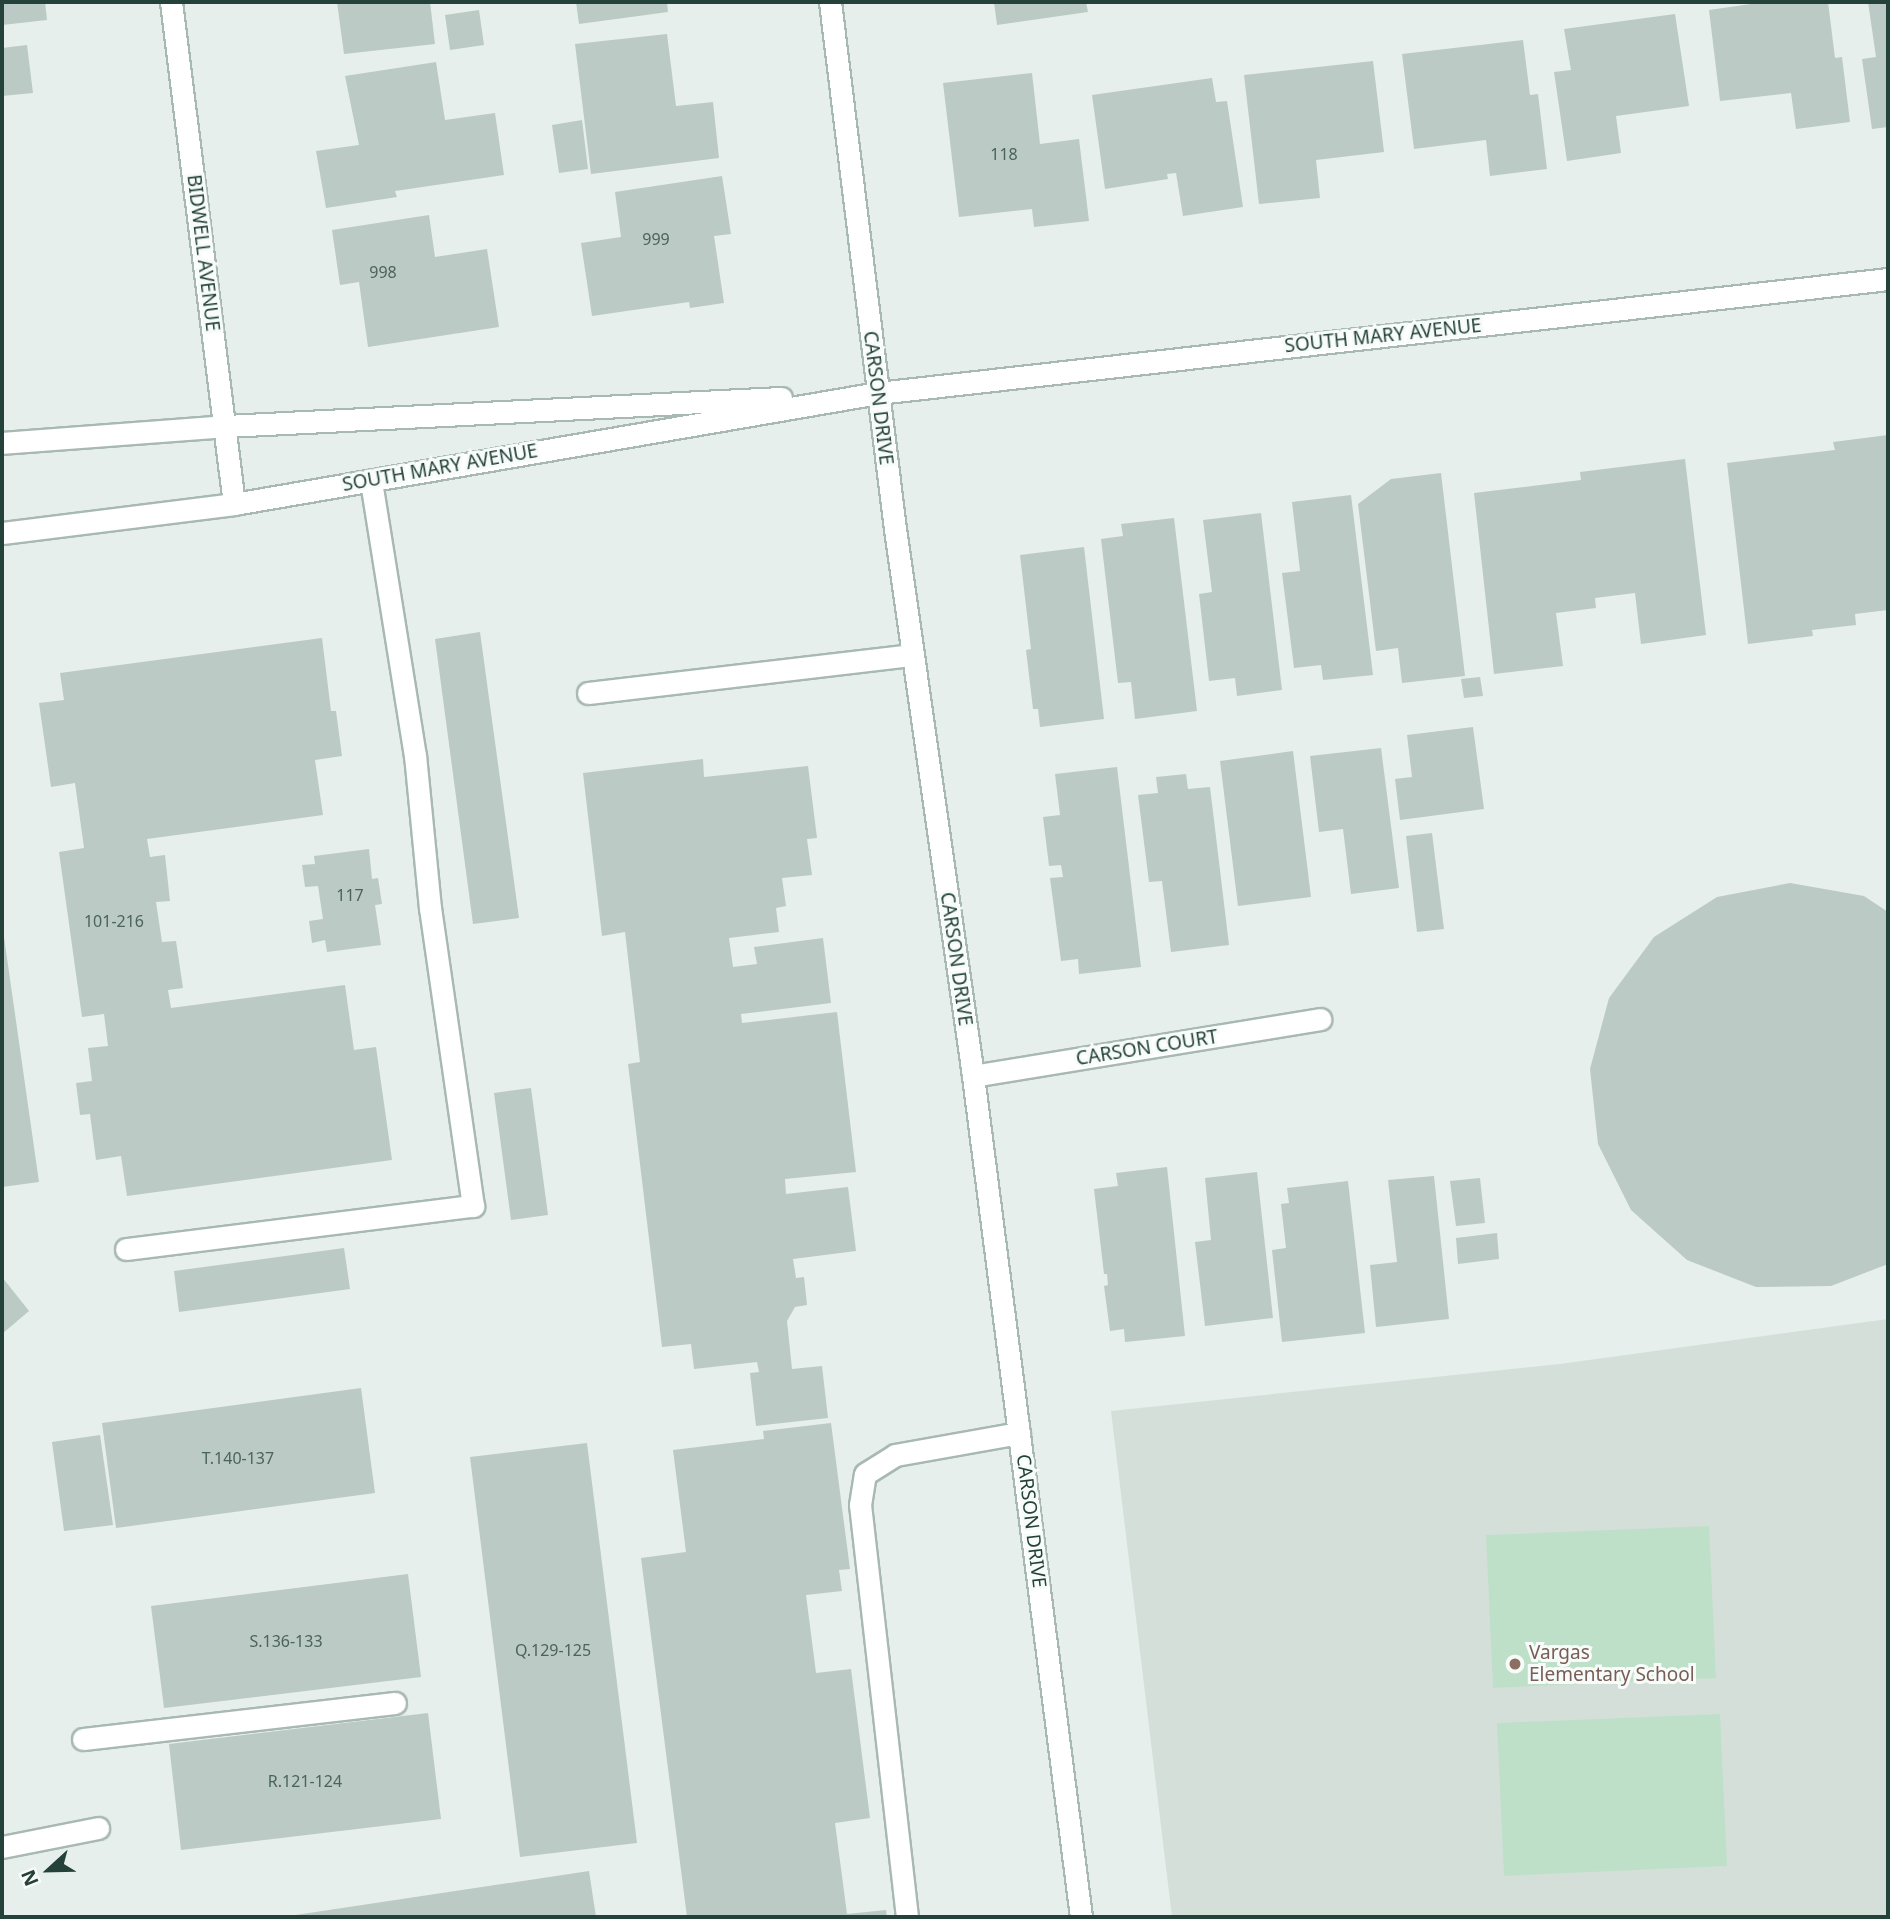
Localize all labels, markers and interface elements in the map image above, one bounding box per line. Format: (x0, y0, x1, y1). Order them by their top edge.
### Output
house number: 118 (990, 144, 1018, 164)
street label: BIDWELL AVENUE (182, 173, 224, 333)
house number: 999 (642, 229, 670, 249)
house number: 998 (369, 262, 397, 282)
street label: SOUTH MARY AVENUE (1283, 314, 1483, 358)
street label: CARSON DRIVE (858, 330, 898, 466)
street label: SOUTH MARY AVENUE (341, 440, 539, 496)
house number: 117 (336, 885, 364, 905)
street label: CARSON DRIVE (935, 891, 977, 1027)
house number: 101-216 (84, 911, 144, 931)
street label: CARSON COURT (1074, 1026, 1220, 1070)
house number: T.140-137 (202, 1448, 274, 1468)
street label: CARSON DRIVE (1011, 1453, 1051, 1589)
house number: S.136-133 (249, 1631, 323, 1651)
house number: Q.129-125 (515, 1640, 591, 1660)
place label: Vargas Elementary School (1529, 1642, 1695, 1686)
marker: Vargas Elementary School (1507, 1656, 1523, 1672)
house number: R.121-124 (268, 1771, 342, 1791)
north arrow (14, 1835, 84, 1905)
text: N (15, 1866, 44, 1890)

